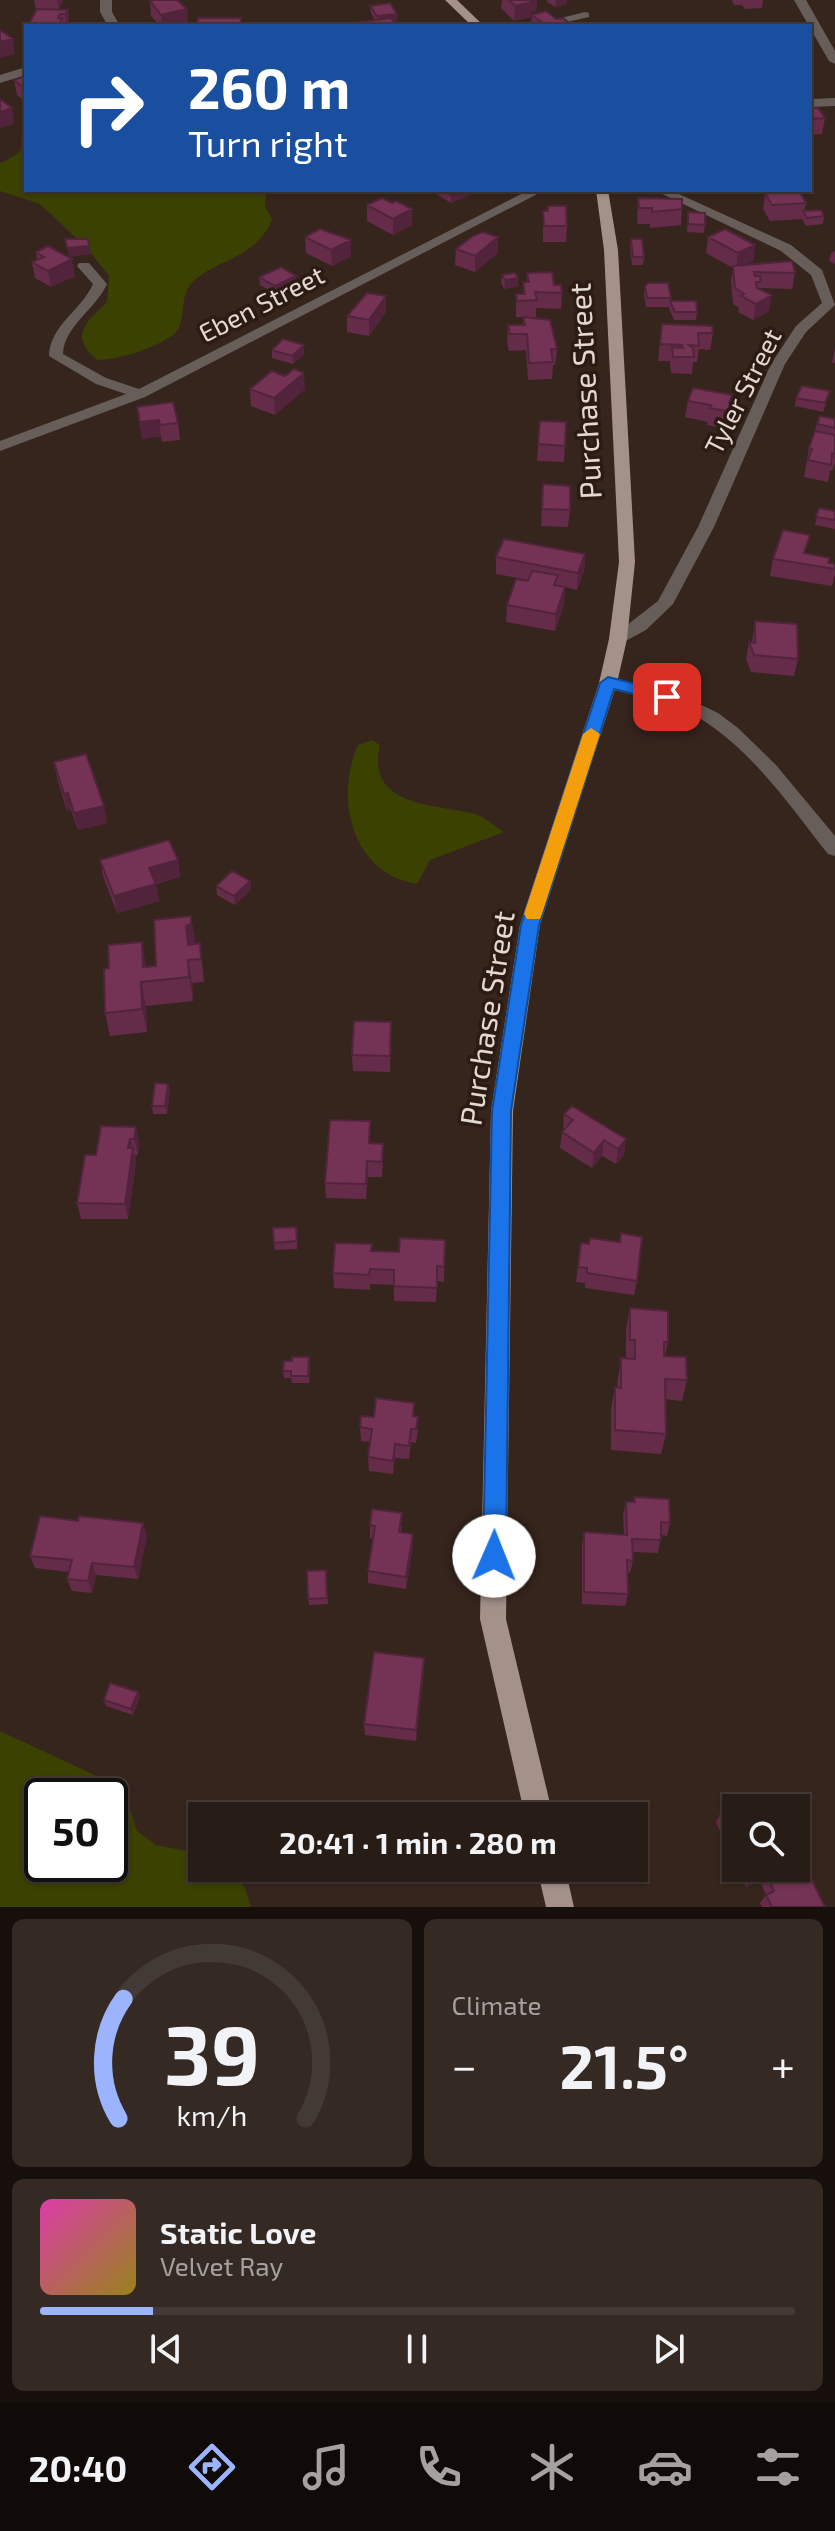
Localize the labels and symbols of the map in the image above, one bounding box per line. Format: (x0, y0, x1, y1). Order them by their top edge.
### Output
street label: Eben Street (193, 258, 329, 348)
street label: Purchase Street (560, 282, 608, 500)
street label: Tyler Street (697, 323, 787, 459)
pin (633, 663, 701, 731)
street label: Purchase Street (451, 908, 521, 1128)
position arrow (452, 1514, 536, 1598)
speed limit sign: 50 (24, 1778, 128, 1882)

